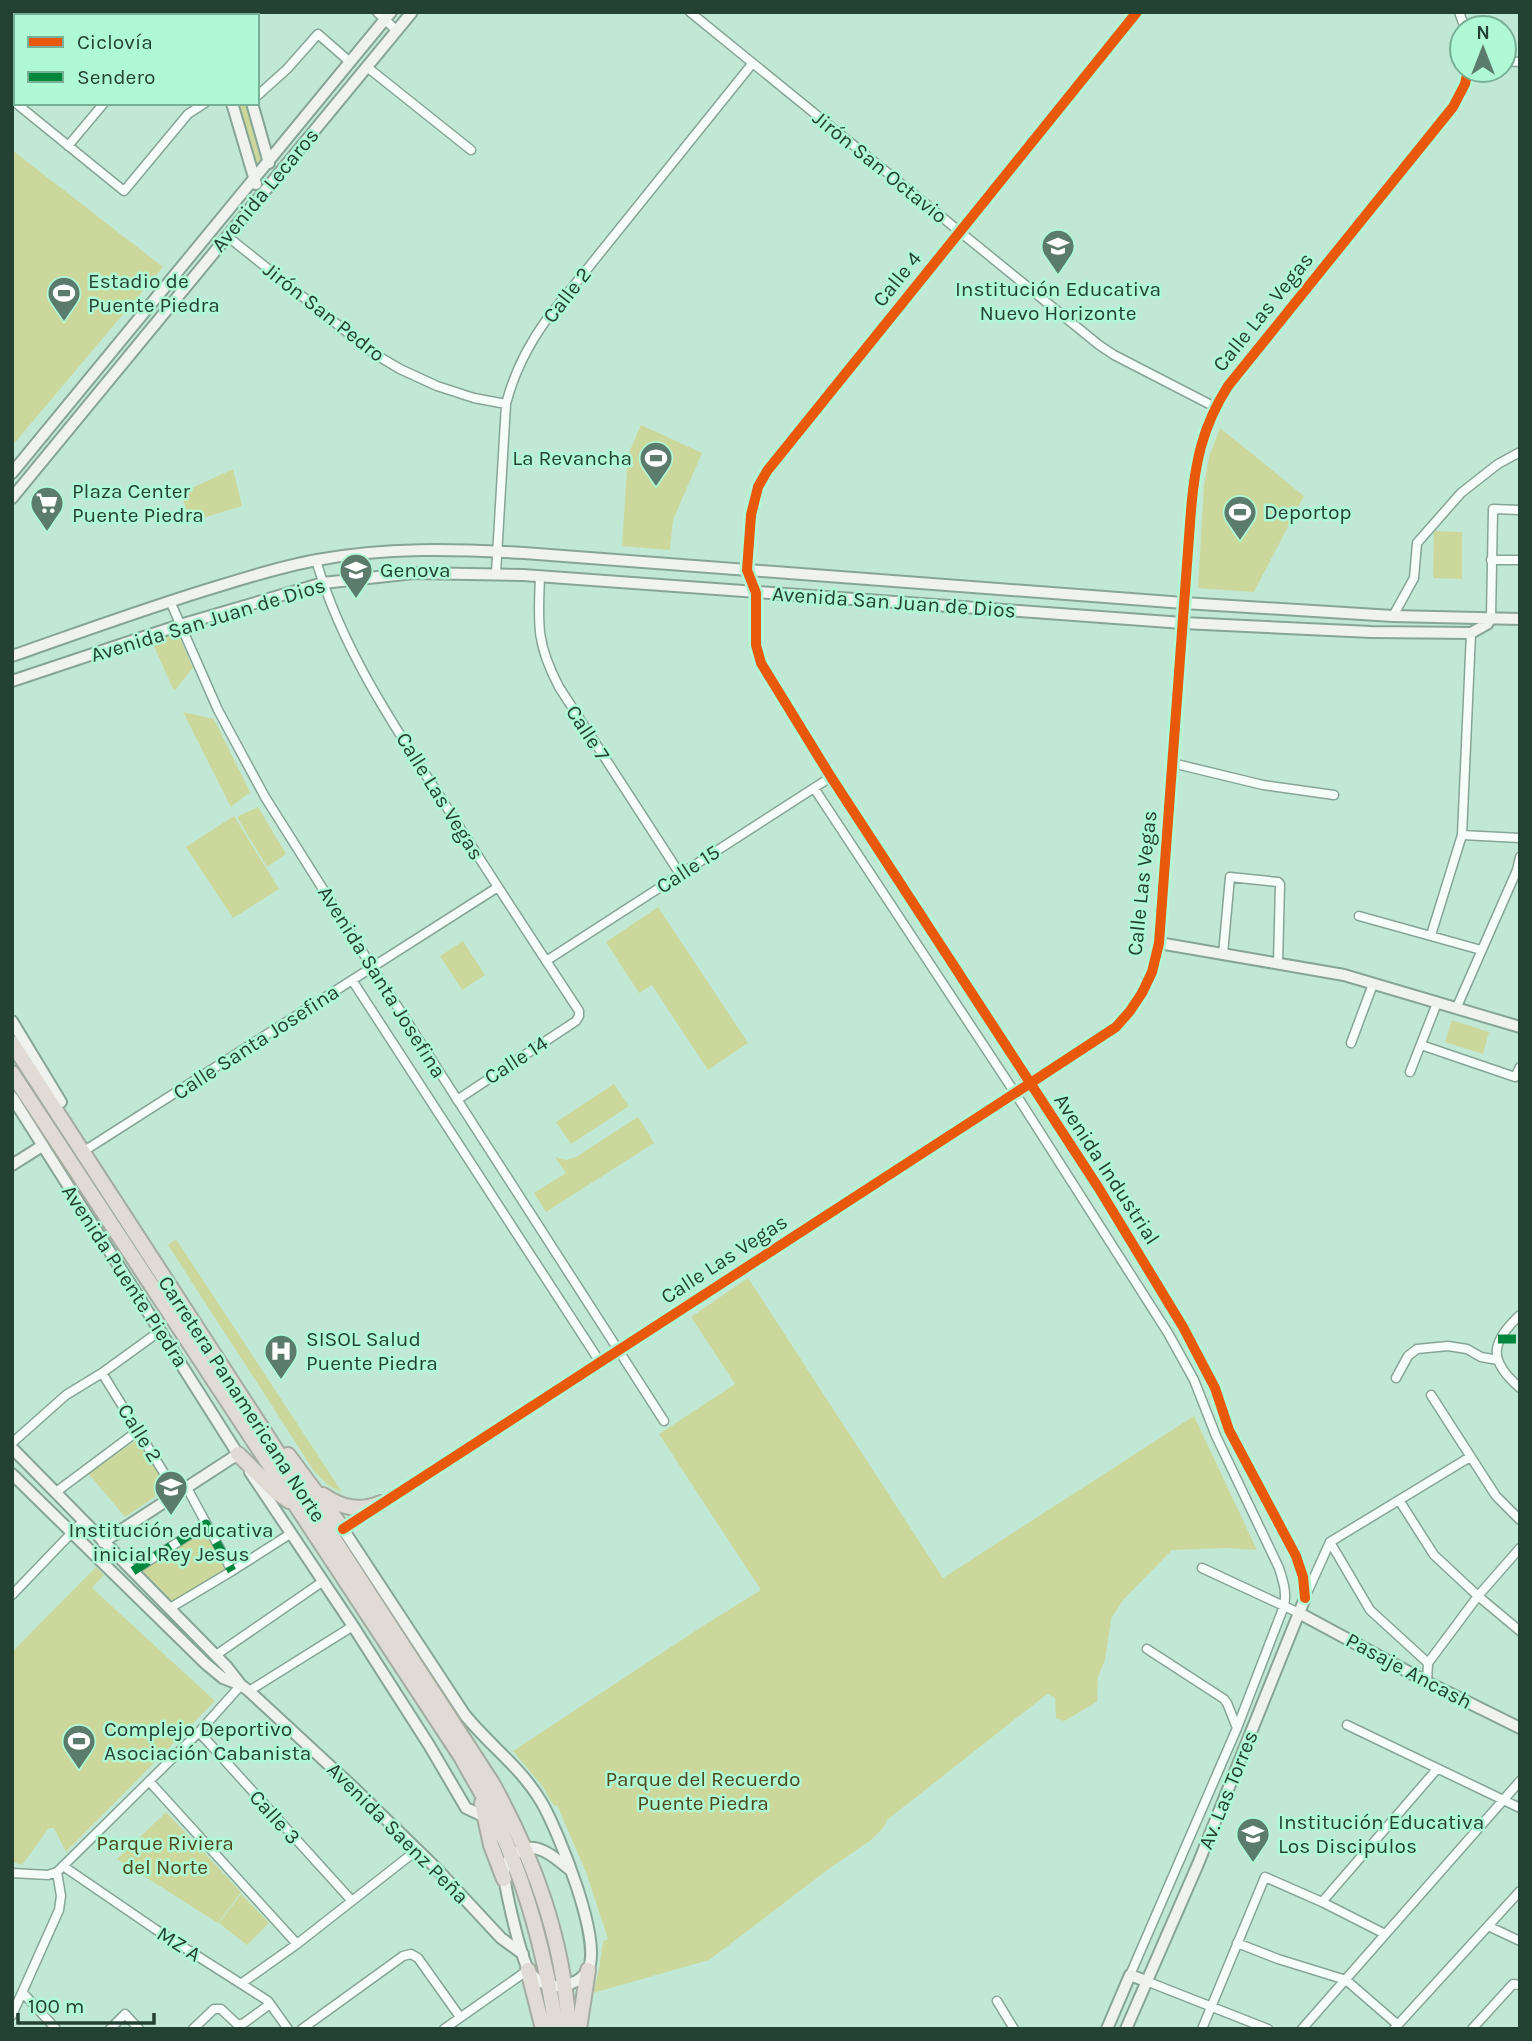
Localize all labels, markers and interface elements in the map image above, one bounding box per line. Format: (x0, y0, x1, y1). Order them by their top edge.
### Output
legend (14, 14, 259, 105)
north arrow (1448, 14, 1518, 84)
text: N (1476, 22, 1490, 44)
text: Ciclovía (77, 30, 153, 54)
text: Sendero (77, 65, 155, 89)
street label: Jirón San Octavio (808, 106, 952, 228)
street label: Avenida Lecaros (206, 123, 324, 257)
school or university icon: Institución Educativa Nuevo Horizonte (1039, 227, 1077, 276)
street label: Calle 4 (868, 246, 927, 311)
street label: Calle Las Vegas (1208, 248, 1318, 376)
street label: Jirón San Pedro (259, 257, 389, 367)
street label: Calle 2 (538, 262, 596, 328)
place label: Estadio de Puente Piedra (88, 269, 220, 317)
sports icon: Estadio de Puente Piedra (45, 274, 83, 323)
place label: Institución Educativa Nuevo Horizonte (955, 277, 1161, 325)
sports icon: La Revancha (637, 439, 675, 488)
place label: La Revancha (512, 446, 632, 470)
place label: Plaza Center Puente Piedra (72, 479, 204, 527)
supermarket icon: Plaza Center Puente Piedra (28, 484, 66, 533)
sports icon: Deportop (1221, 493, 1259, 542)
place label: Deportop (1264, 500, 1352, 524)
school or university icon: Genova (337, 551, 375, 600)
place label: Genova (380, 558, 451, 582)
street label: Avenida San Juan de Dios (88, 573, 328, 667)
street label: Avenida San Juan de Dios (771, 582, 1017, 622)
street label: Calle 7 (561, 701, 615, 766)
street label: Calle Las Vegas (391, 728, 489, 864)
street label: Calle Las Vegas (1122, 809, 1162, 957)
street label: Calle 15 (652, 840, 724, 898)
street label: Avenida Santa Josefina (313, 882, 451, 1082)
street label: Calle Santa Josefina (169, 979, 343, 1105)
street label: Calle 14 (480, 1031, 552, 1089)
street label: Avenida Industrial (1049, 1089, 1165, 1249)
street label: Avenida Puente Piedra (57, 1180, 193, 1372)
street label: Calle Las Vegas (656, 1209, 792, 1309)
street label: Carretera Panamericana Norte (153, 1271, 331, 1527)
place label: SISOL Salud Puente Piedra (306, 1327, 438, 1375)
hospital icon: SISOL Salud Puente Piedra (262, 1332, 300, 1381)
street label: Calle 2 (113, 1399, 167, 1467)
school or university icon: Institución educativa inicial Rey Jesus (152, 1468, 190, 1517)
place label: Institución educativa inicial Rey Jesus (68, 1518, 274, 1566)
street label: Pasaje Ancash (1342, 1628, 1476, 1714)
place label: Complejo Deportivo Asociación Cabanista (104, 1717, 311, 1765)
sports icon: Complejo Deportivo Asociación Cabanista (60, 1722, 98, 1771)
street label: Av. Las Torres (1193, 1727, 1263, 1853)
street label: Avenida Saenz Peña (322, 1757, 474, 1909)
park label: Parque del Recuerdo Puente Piedra (605, 1767, 801, 1815)
street label: Calle 3 (245, 1785, 305, 1849)
place label: Institución Educativa Los Discipulos (1278, 1810, 1484, 1858)
school or university icon: Institución Educativa Los Discipulos (1234, 1815, 1272, 1864)
park label: Parque Riviera del Norte (96, 1831, 234, 1879)
street label: MZ A (153, 1921, 205, 1967)
scale bar (18, 1982, 154, 2026)
text: 100 m (28, 1994, 85, 2018)

